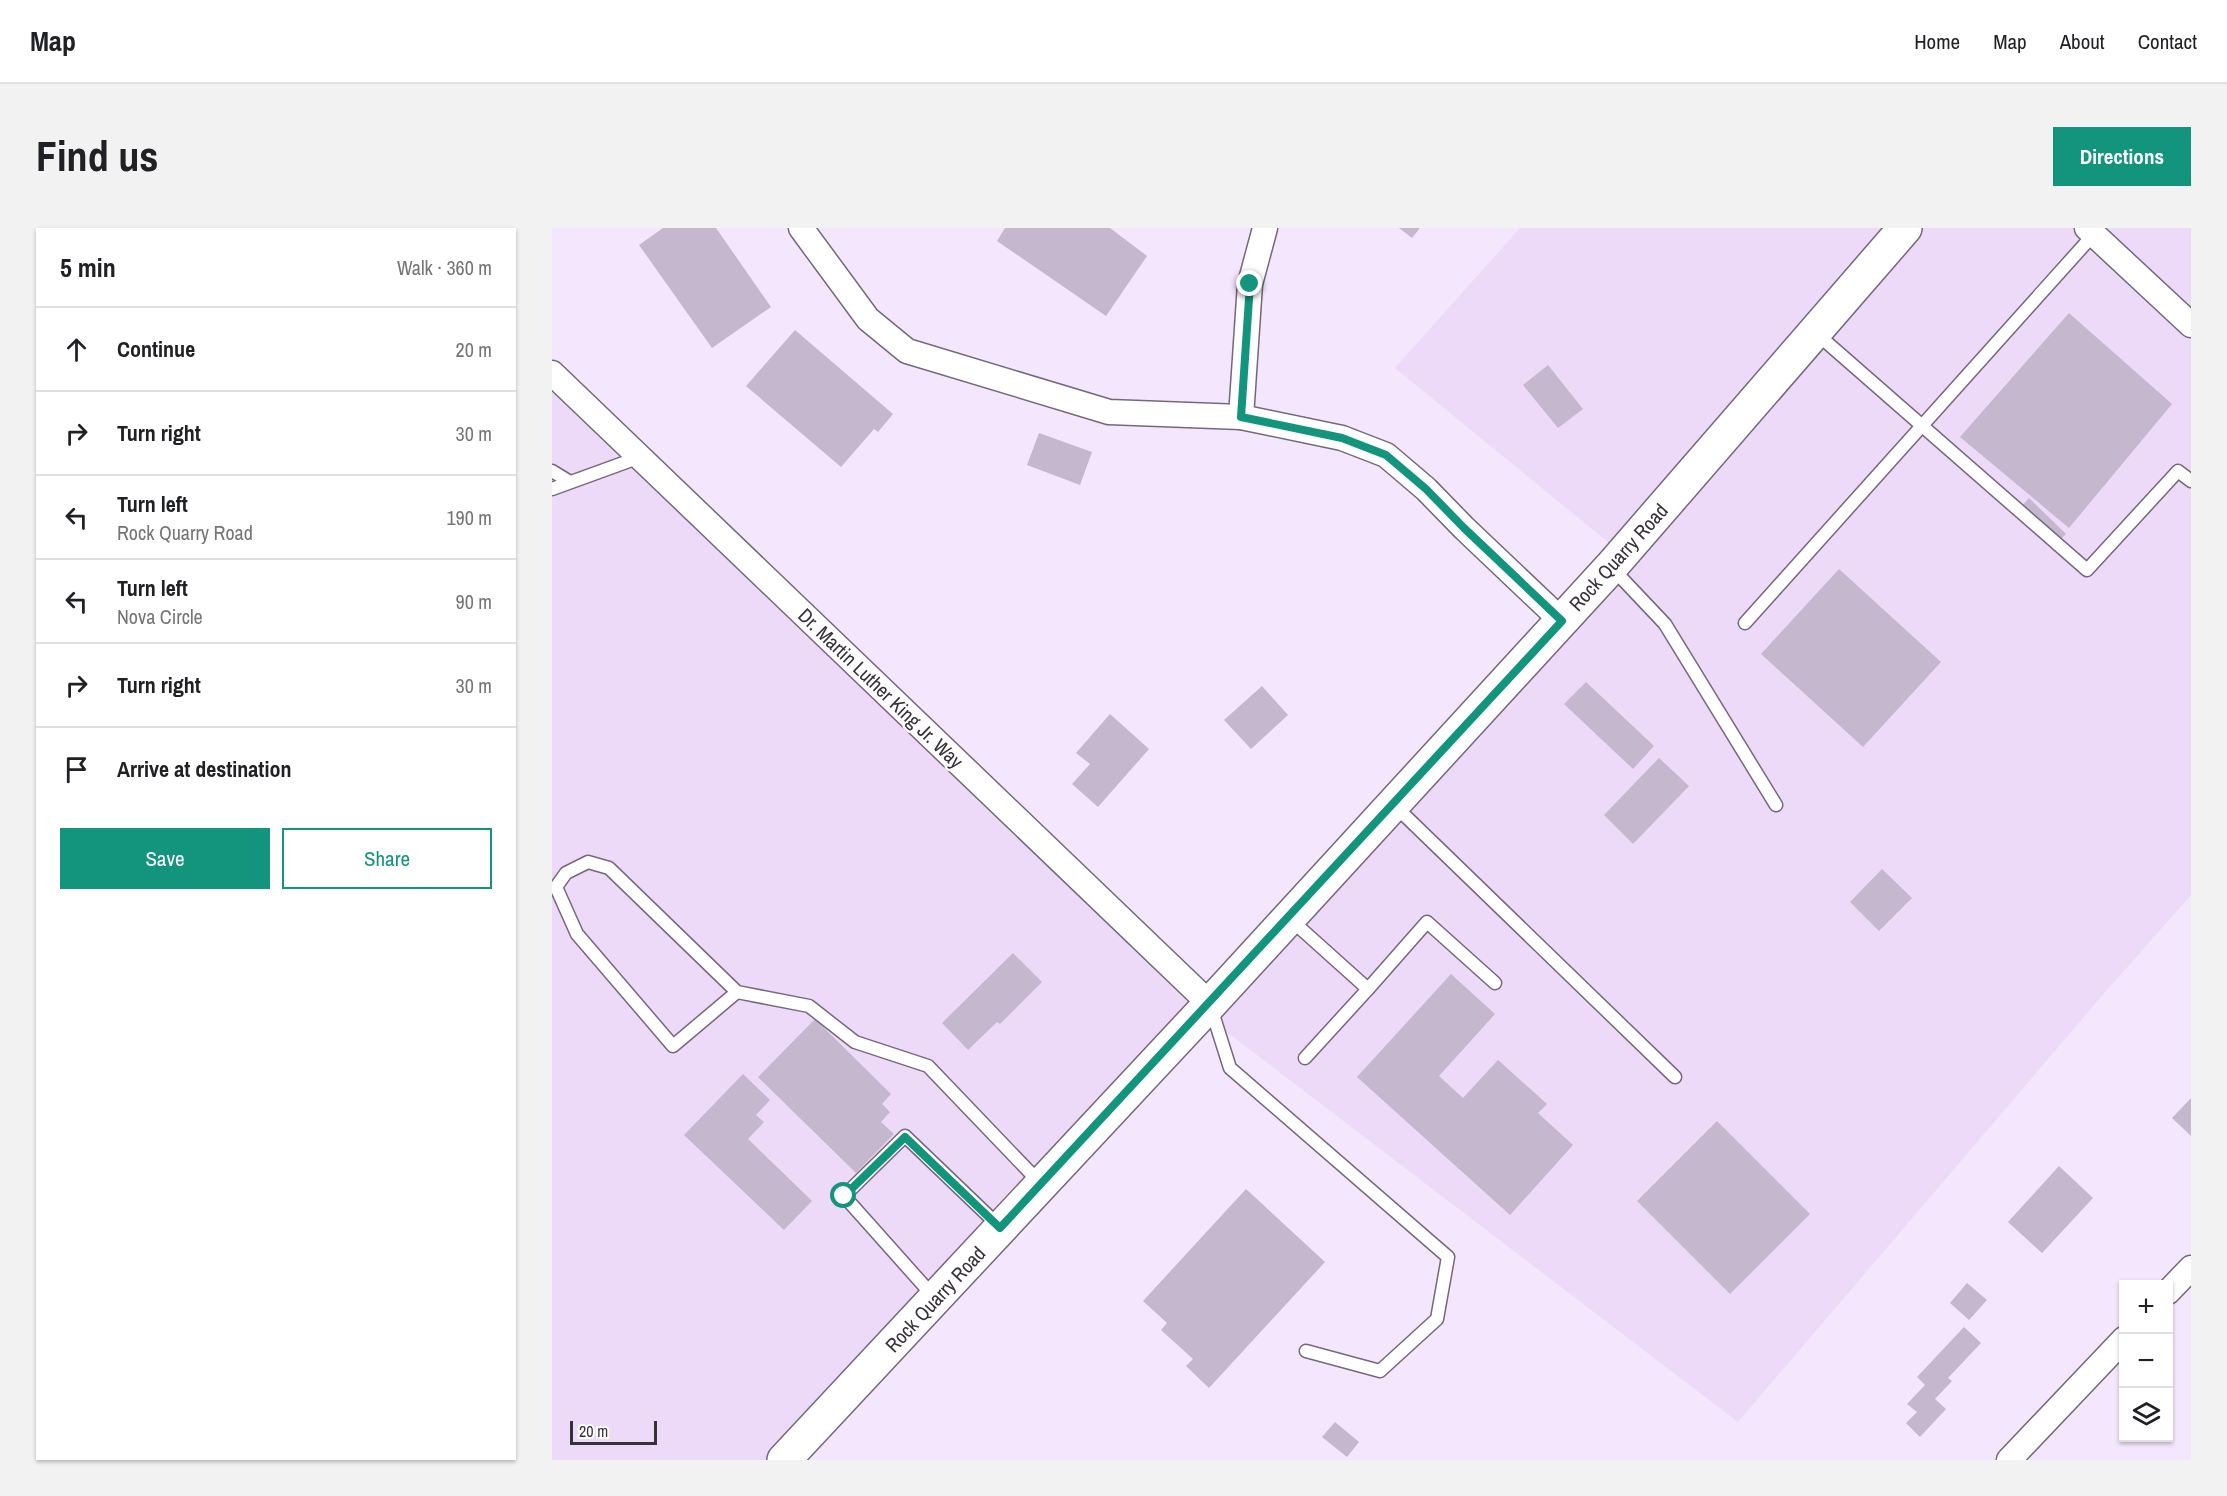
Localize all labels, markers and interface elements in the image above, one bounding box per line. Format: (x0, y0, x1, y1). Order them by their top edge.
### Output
text: Map (30, 22, 76, 60)
text: Home (1914, 27, 1960, 56)
text: Map (1993, 27, 2027, 56)
text: About (2060, 27, 2105, 56)
text: Contact (2138, 27, 2197, 56)
button: Directions (2053, 127, 2191, 186)
text: Find us (36, 128, 158, 184)
text: 5 min (60, 250, 116, 285)
text: Walk · 360 m (397, 254, 492, 281)
route end (1236, 270, 1262, 296)
icon: ahead (60, 333, 93, 366)
text: Continue (117, 334, 195, 364)
text: 20 m (456, 336, 492, 363)
icon: right (60, 417, 93, 450)
text: Turn right (117, 418, 201, 448)
text: 30 m (456, 420, 492, 447)
text: Turn left (117, 489, 188, 519)
street label: Rock Quarry Road (1563, 498, 1673, 616)
icon: left (60, 501, 93, 534)
text: 190 m (446, 504, 492, 531)
text: Rock Quarry Road (117, 519, 253, 546)
text: Turn left (117, 573, 188, 603)
icon: left (60, 585, 93, 618)
text: 90 m (456, 588, 492, 615)
street label: Dr. Martin Luther King Jr. Way (792, 602, 970, 775)
text: Nova Circle (117, 603, 203, 630)
icon: right (60, 669, 93, 702)
text: Turn right (117, 670, 201, 700)
text: 30 m (456, 672, 492, 699)
icon: arrive (60, 753, 93, 786)
text: Arrive at destination (117, 754, 291, 784)
button: Save (60, 828, 270, 889)
button: Share (282, 828, 492, 889)
route start (830, 1182, 856, 1208)
street label: Rock Quarry Road (879, 1240, 991, 1358)
map controls (2119, 1280, 2173, 1442)
button: + (2119, 1280, 2173, 1334)
button: − (2119, 1334, 2173, 1388)
button: layers (2119, 1388, 2173, 1442)
scale bar (570, 1418, 657, 1446)
text: 20 m (579, 1420, 608, 1442)

